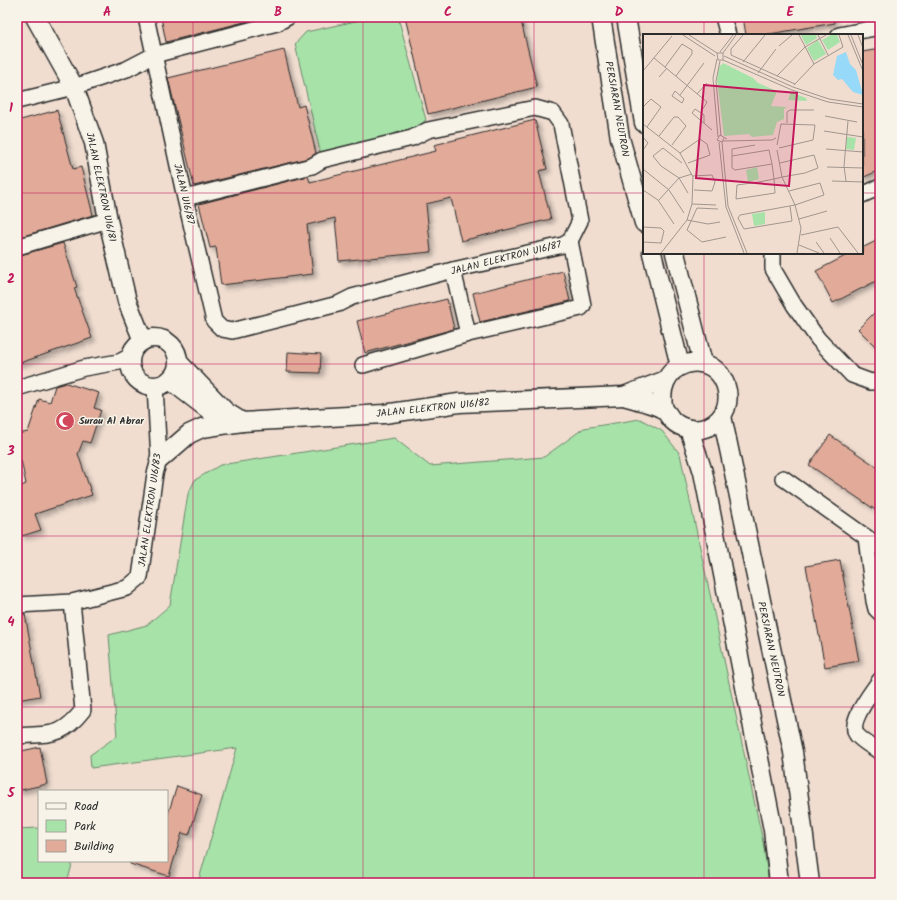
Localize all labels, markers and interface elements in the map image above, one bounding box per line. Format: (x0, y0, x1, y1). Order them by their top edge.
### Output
text: A (103, 2, 111, 23)
text: B (274, 2, 282, 23)
text: C (444, 2, 452, 23)
text: D (615, 2, 624, 23)
text: E (786, 2, 794, 23)
inset map (643, 34, 863, 254)
street label: PERSIARAN NEUTRON (601, 60, 633, 158)
text: 1 (9, 98, 13, 119)
street label: JALAN ELEKTRON U16/81 (82, 131, 120, 243)
street label: JALAN U16/87 (169, 162, 199, 226)
street label: JALAN ELEKTRON U16/87 (449, 236, 563, 279)
text: 2 (7, 269, 15, 290)
street label: JALAN ELEKTRON U16/82 (375, 394, 491, 422)
mosque icon: Surau Al Abrar (54, 410, 76, 432)
place label: Surau Al Abrar (79, 413, 144, 429)
text: 3 (6, 441, 15, 462)
street label: JALAN ELEKTRON U16/83 (134, 452, 166, 568)
street label: PERSIARAN NEUTRON (753, 600, 789, 698)
text: 4 (7, 612, 15, 633)
text: 5 (7, 783, 16, 804)
legend (38, 790, 168, 862)
text: Road (74, 797, 99, 816)
text: Park (74, 817, 96, 836)
text: Building (74, 837, 114, 856)

